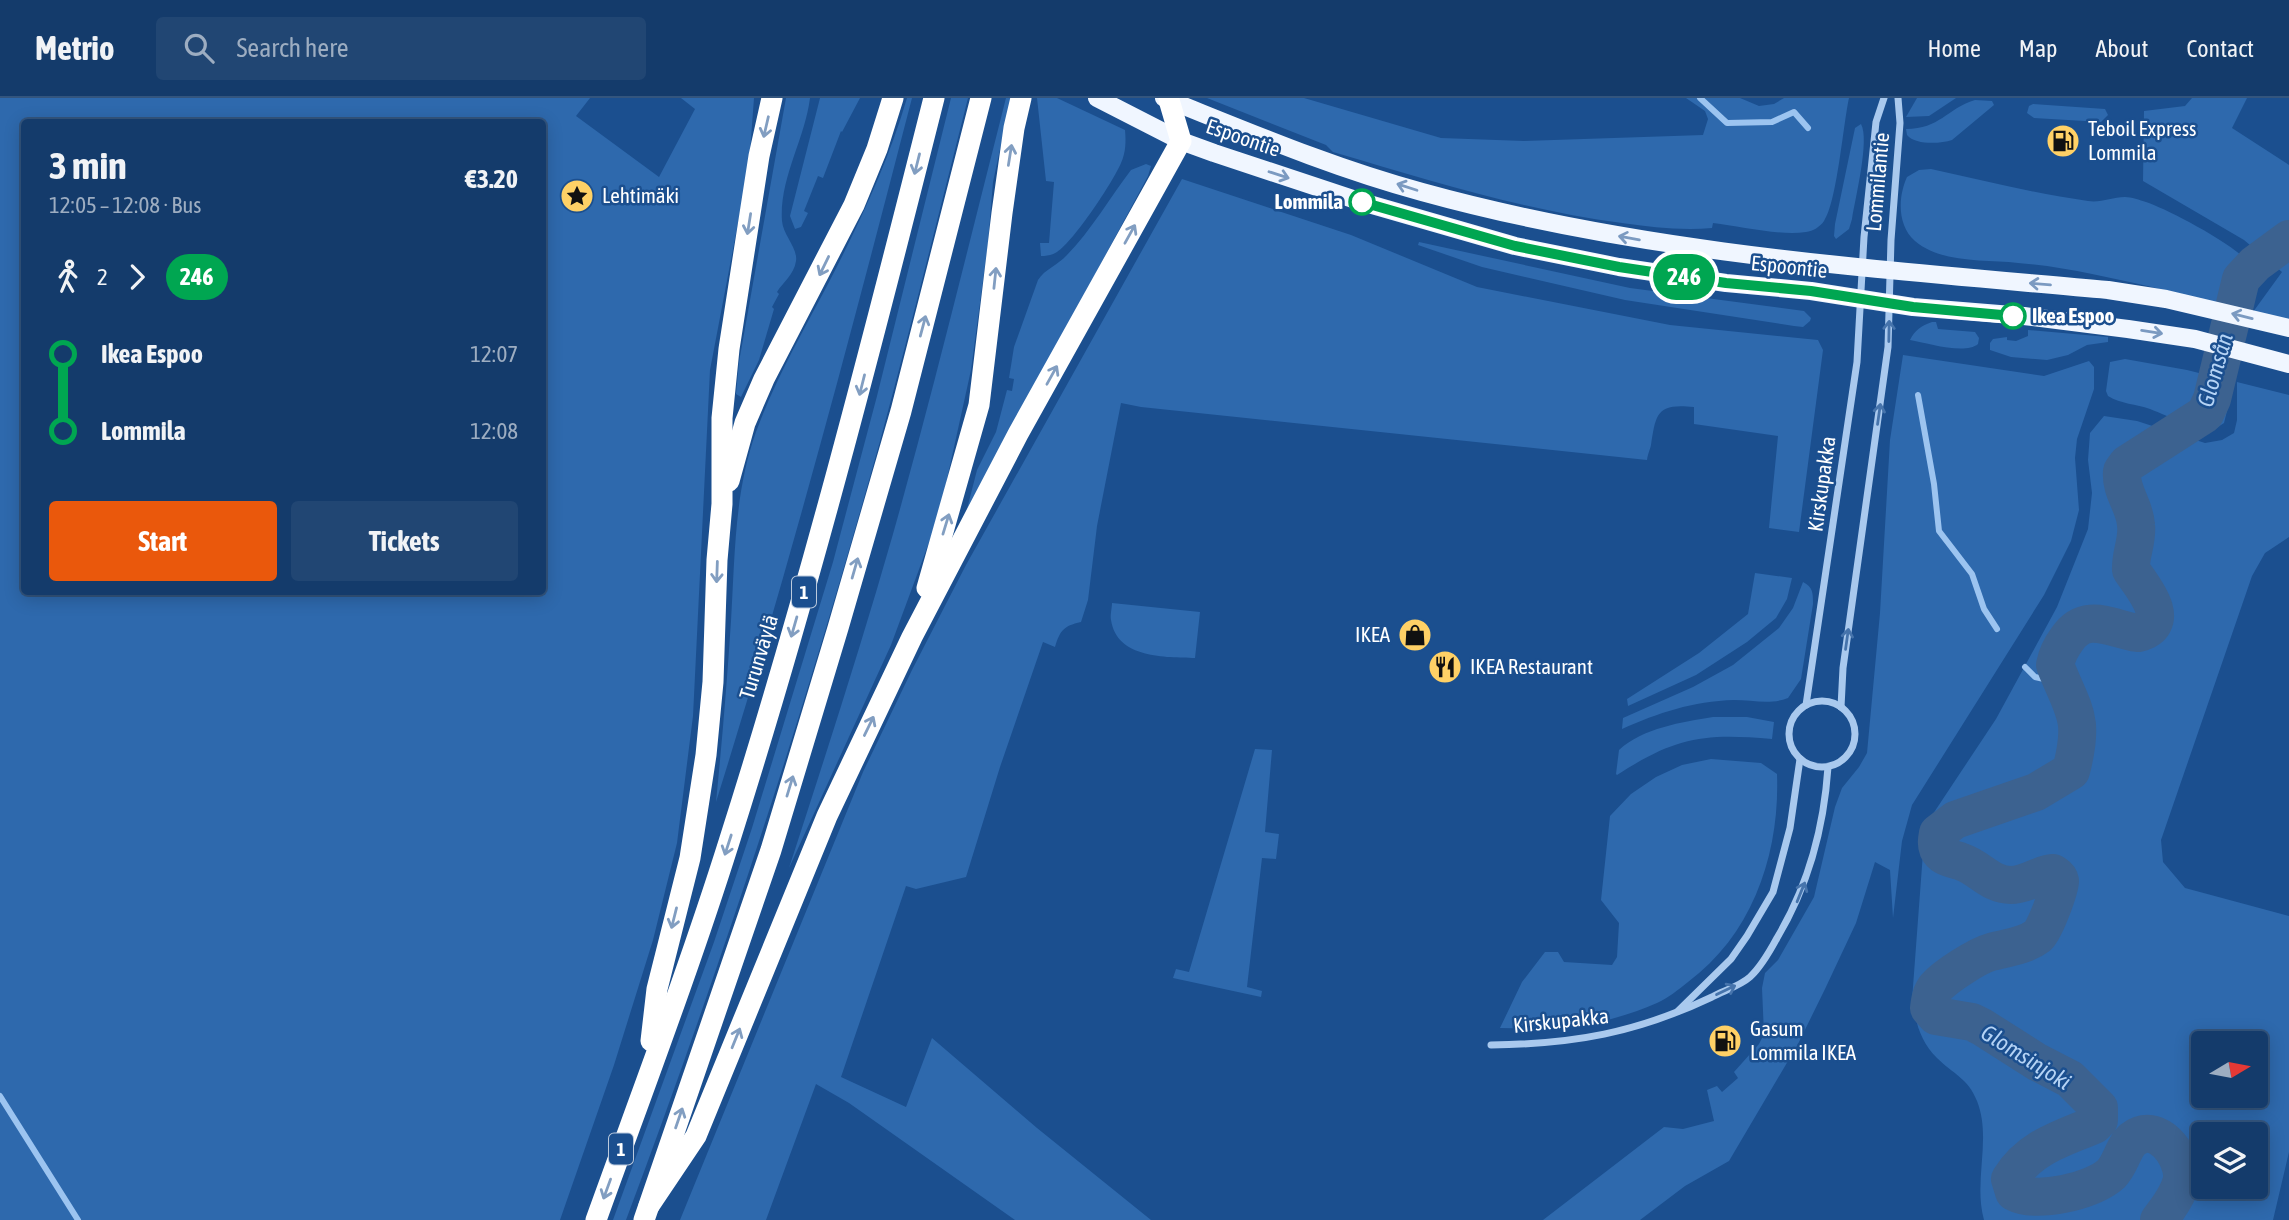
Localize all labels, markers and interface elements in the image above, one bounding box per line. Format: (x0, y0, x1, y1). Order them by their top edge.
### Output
search box (156, 17, 646, 80)
text: Metrio (35, 29, 114, 67)
icon: search (180, 29, 218, 67)
text: Search here (236, 33, 349, 63)
text: Home (1927, 35, 1981, 62)
text: Map (2019, 35, 2057, 62)
text: About (2095, 35, 2148, 62)
text: Contact (2186, 35, 2254, 62)
street label: Espoontie (1203, 113, 1283, 161)
one-way arrow (758, 115, 772, 138)
place label: Teboil Express Lommila (2088, 116, 2197, 164)
fuel station icon: Teboil Express Lommila (2044, 122, 2082, 160)
street label: Lommilantie (1861, 132, 1893, 232)
text: 3 min (49, 144, 127, 187)
one-way arrow (1004, 144, 1017, 167)
one-way arrow (910, 152, 923, 175)
text: €3.20 (465, 164, 518, 194)
one-way arrow (1268, 169, 1290, 182)
place icon: Lehtimäki (558, 177, 596, 215)
one-way arrow (1396, 180, 1418, 193)
place label: Lehtimäki (602, 183, 679, 207)
place label: Lommila (1275, 189, 1343, 213)
marker: Lommila (1349, 189, 1375, 215)
text: 12:05 – 12:08 · Bus (49, 192, 201, 218)
one-way arrow (742, 212, 755, 235)
one-way arrow (1124, 224, 1137, 245)
one-way arrow (1618, 231, 1641, 244)
street label: Espoontie (1750, 250, 1828, 282)
line badge: 246 (1644, 254, 1724, 300)
one-way arrow (816, 255, 830, 276)
icon: walk (49, 258, 87, 296)
icon: forward (118, 258, 156, 296)
text: 246 (180, 263, 214, 290)
text: 246 (1667, 263, 1701, 290)
text: 2 (97, 264, 108, 290)
one-way arrow (989, 267, 1002, 290)
one-way arrow (2030, 277, 2052, 290)
marker: Ikea Espoo (2000, 303, 2026, 329)
place label: Ikea Espoo (2032, 303, 2115, 327)
one-way arrow (2231, 309, 2254, 322)
one-way arrow (917, 315, 930, 338)
one-way arrow (1882, 319, 1895, 342)
one-way arrow (2140, 326, 2163, 339)
water label: Glomsån (2192, 330, 2238, 410)
text: Ikea Espoo (101, 339, 203, 369)
text: 12:07 (470, 341, 518, 367)
one-way arrow (1045, 365, 1059, 385)
one-way arrow (855, 373, 868, 396)
one-way arrow (1872, 403, 1885, 425)
text: Lommila (101, 416, 186, 446)
text: 12:08 (470, 418, 518, 444)
street label: Kirskupakka (1802, 435, 1840, 533)
button: Start (49, 501, 277, 581)
button: Tickets (291, 501, 518, 581)
one-way arrow (940, 514, 953, 536)
one-way arrow (850, 558, 863, 580)
one-way arrow (710, 560, 723, 583)
road number: 1 (792, 576, 816, 607)
street label: Turunväylä (734, 612, 782, 702)
one-way arrow (786, 616, 799, 638)
shop icon: IKEA (1396, 616, 1434, 654)
place label: IKEA (1355, 622, 1391, 646)
one-way arrow (1841, 628, 1854, 651)
restaurant icon: IKEA Restaurant (1426, 648, 1464, 686)
place label: IKEA Restaurant (1470, 654, 1593, 678)
one-way arrow (863, 716, 876, 737)
one-way arrow (785, 776, 798, 798)
one-way arrow (721, 834, 733, 856)
one-way arrow (1795, 882, 1808, 904)
one-way arrow (667, 906, 680, 929)
one-way arrow (1715, 982, 1736, 996)
street label: Kirskupakka (1512, 1003, 1610, 1037)
place label: Gasum Lommila IKEA (1750, 1016, 1857, 1064)
water label: Glomsinjoki (1976, 1019, 2076, 1095)
fuel station icon: Gasum Lommila IKEA (1706, 1022, 1744, 1060)
one-way arrow (731, 1027, 744, 1049)
north arrow (2191, 1031, 2268, 1108)
map controls (2191, 1031, 2268, 1199)
one-way arrow (674, 1108, 686, 1130)
button: layers (2191, 1122, 2268, 1199)
road number: 1 (609, 1134, 633, 1164)
one-way arrow (600, 1177, 612, 1199)

